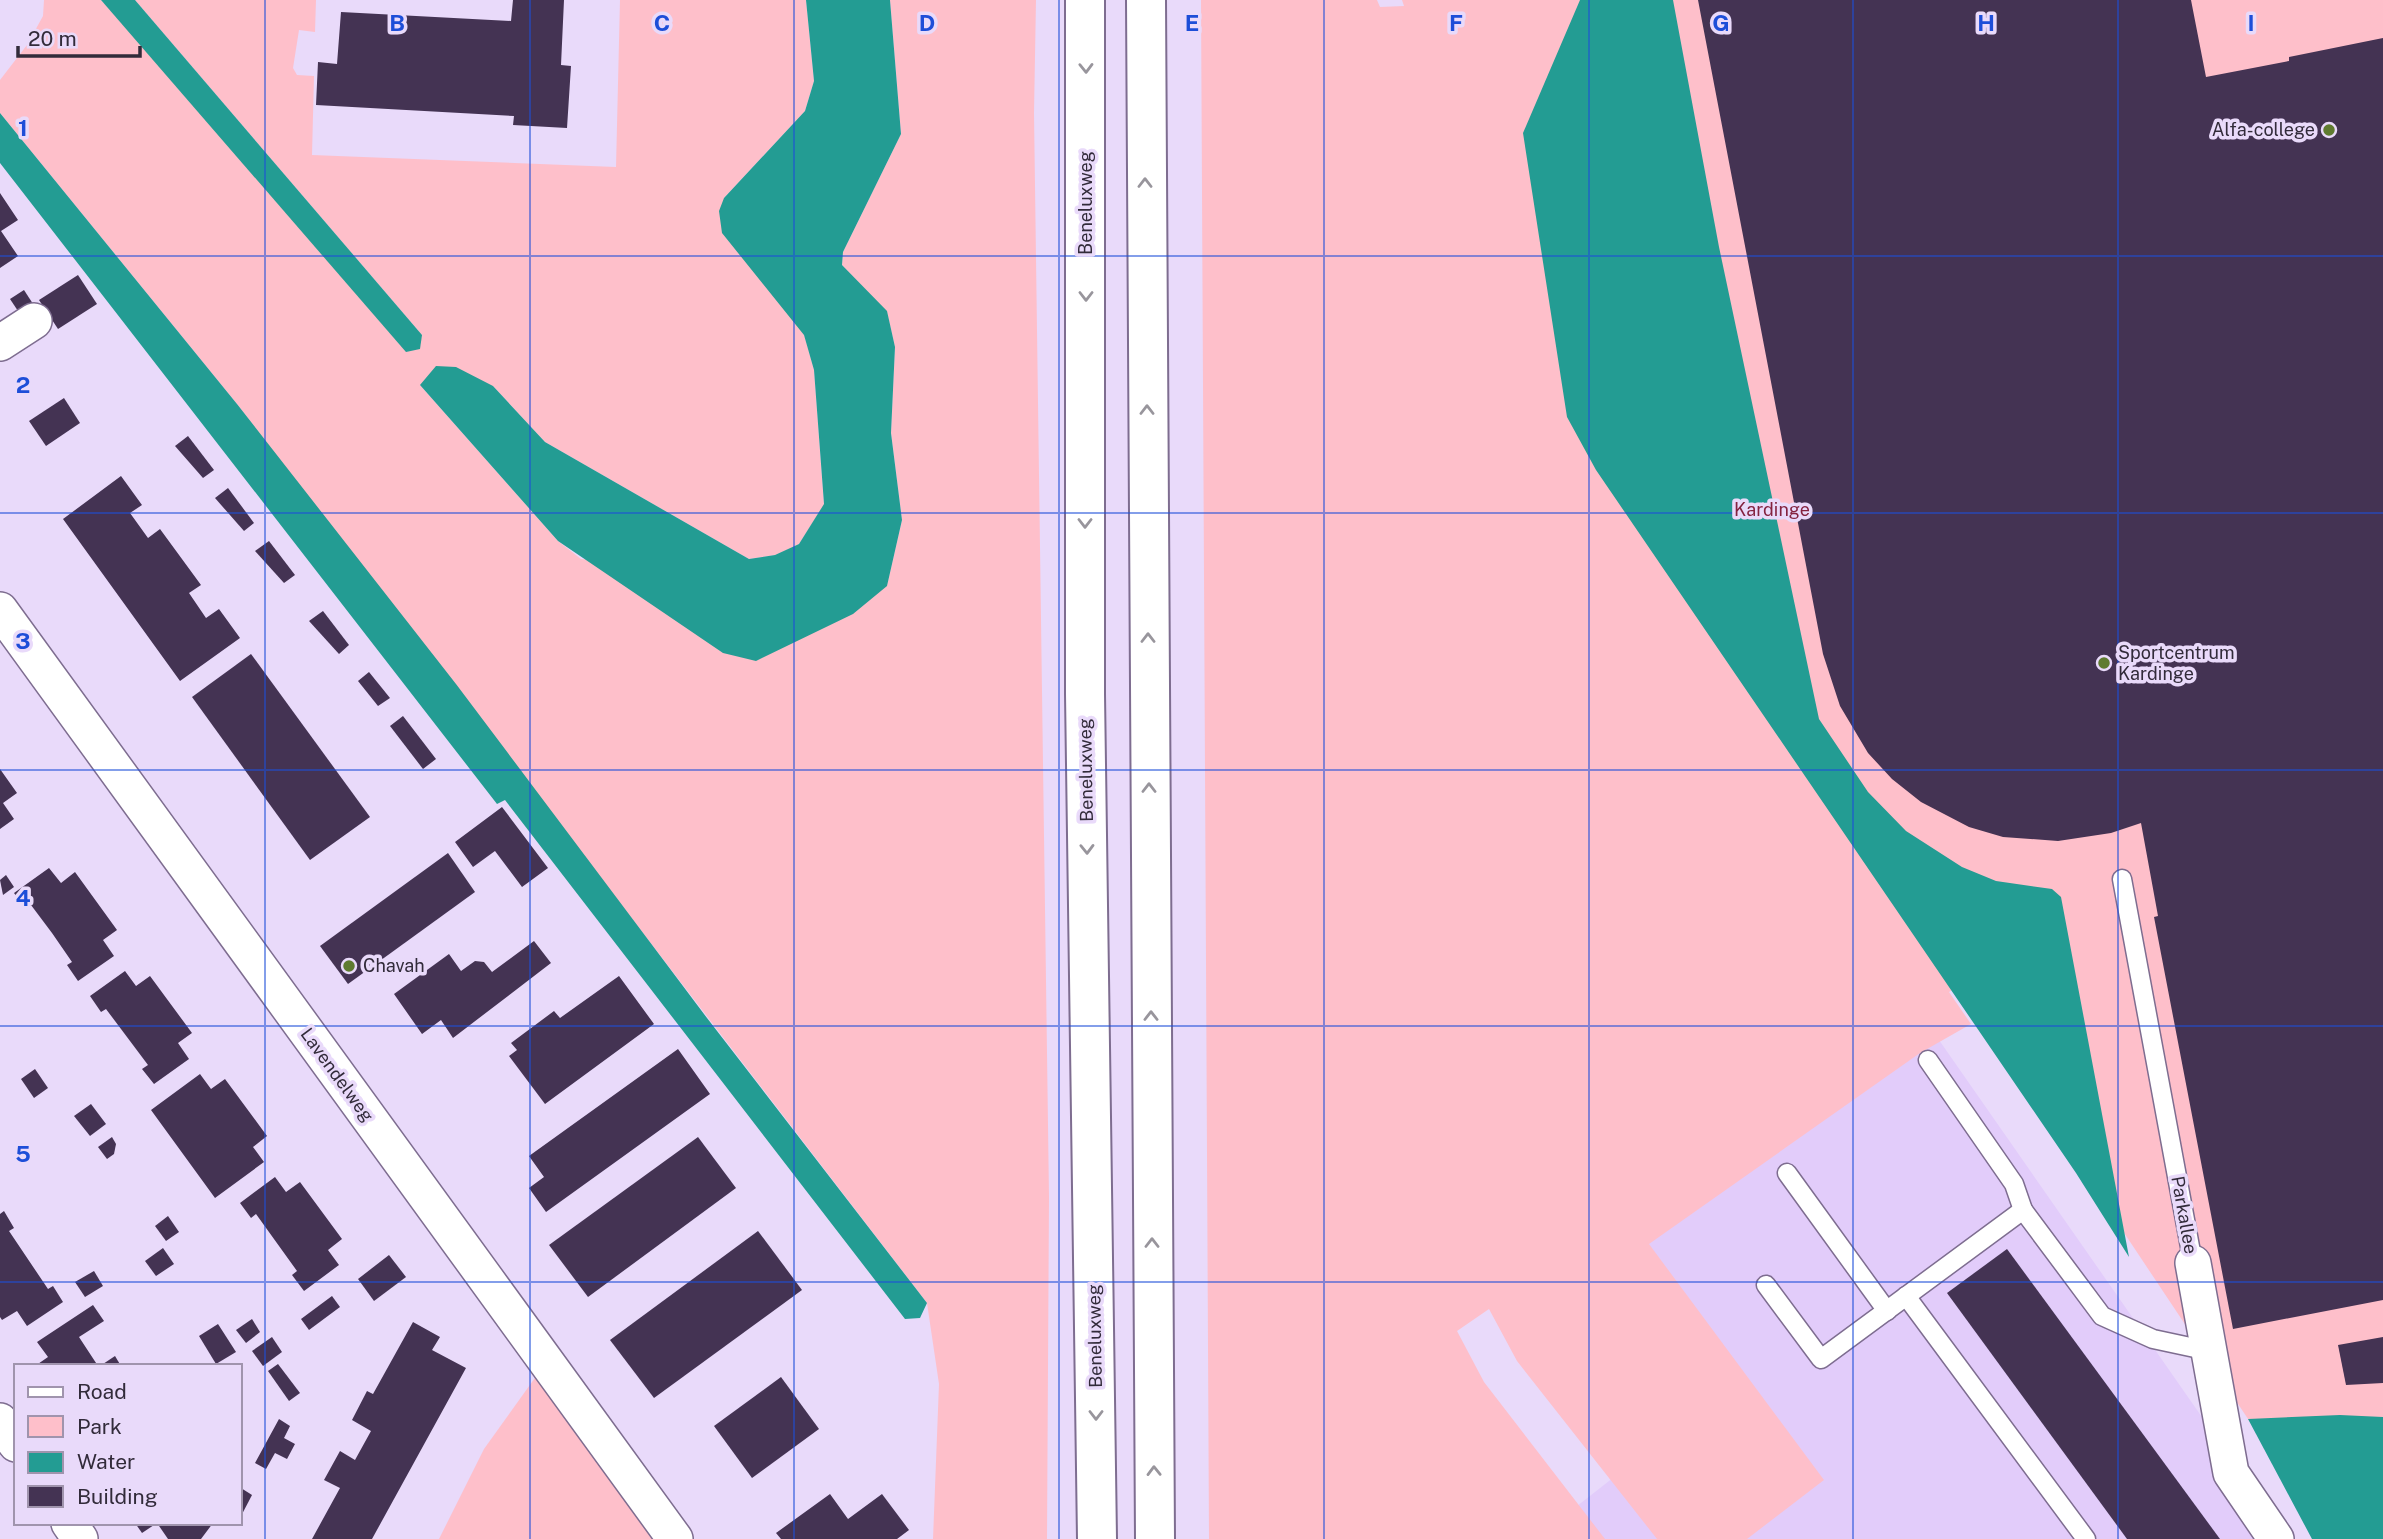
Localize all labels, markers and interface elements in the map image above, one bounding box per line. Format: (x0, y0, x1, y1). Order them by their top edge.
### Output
text: B (389, 9, 405, 36)
text: C (654, 9, 670, 36)
text: D (919, 9, 935, 36)
text: E (1185, 9, 1199, 36)
text: F (1449, 9, 1463, 36)
text: G (1712, 9, 1730, 36)
text: H (1977, 9, 1995, 36)
text: I (2247, 9, 2255, 36)
scale bar (18, 14, 140, 58)
text: 20 m (28, 26, 77, 51)
one-way arrow (1078, 63, 1094, 74)
text: 1 (18, 114, 28, 141)
place label: Alfa-college (2212, 119, 2315, 140)
marker: Alfa-college (2321, 122, 2337, 138)
street label: Beneluxweg (1075, 151, 1096, 255)
one-way arrow (1137, 177, 1153, 187)
one-way arrow (1078, 291, 1094, 301)
text: 2 (16, 371, 30, 398)
one-way arrow (1139, 404, 1155, 415)
park label: Kardinge (1734, 499, 1810, 520)
one-way arrow (1077, 518, 1093, 529)
text: 3 (15, 627, 31, 654)
one-way arrow (1141, 632, 1156, 643)
place label: Sportcentrum Kardinge (2118, 642, 2235, 684)
marker: Sportcentrum Kardinge (2096, 655, 2112, 671)
street label: Beneluxweg (1074, 718, 1097, 822)
one-way arrow (1142, 783, 1157, 794)
one-way arrow (1079, 844, 1095, 854)
text: 4 (15, 884, 31, 911)
place label: Chavah (363, 955, 425, 976)
marker: Chavah (341, 958, 357, 974)
one-way arrow (1143, 1010, 1159, 1021)
street label: Lavendelweg (296, 1024, 378, 1126)
text: 5 (15, 1140, 31, 1167)
street label: Parkallee (2167, 1174, 2202, 1255)
one-way arrow (1144, 1238, 1160, 1248)
street label: Beneluxweg (1083, 1284, 1106, 1388)
legend (14, 1364, 242, 1525)
text: Road (77, 1379, 127, 1404)
one-way arrow (1088, 1410, 1104, 1420)
text: Park (77, 1414, 122, 1439)
text: Water (77, 1449, 135, 1474)
one-way arrow (1146, 1465, 1162, 1476)
text: Building (77, 1484, 158, 1509)

